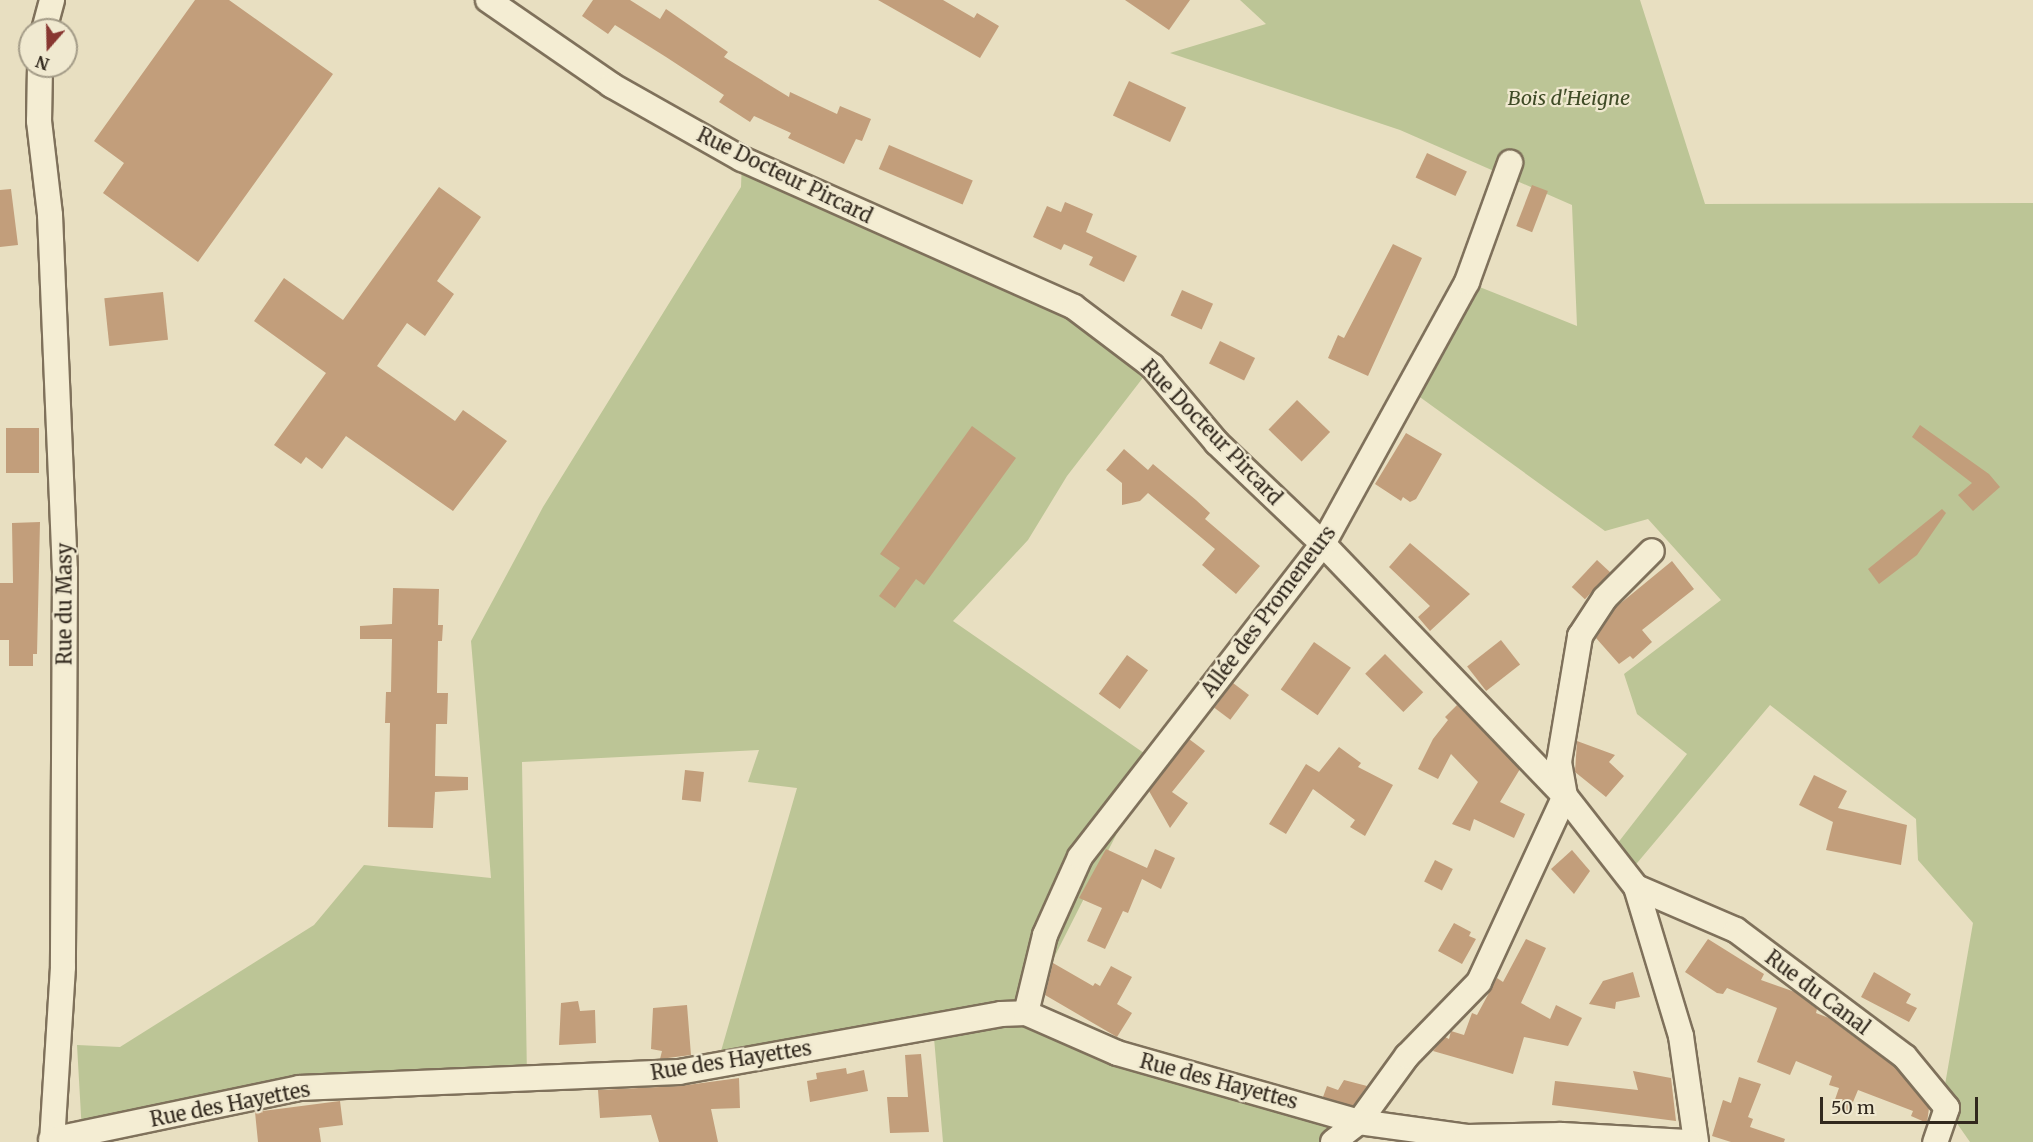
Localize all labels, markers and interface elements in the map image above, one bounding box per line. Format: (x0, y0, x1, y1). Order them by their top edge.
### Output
north arrow (18, 18, 78, 78)
text: N (33, 51, 52, 75)
park label: Bois d'Heigne (1508, 85, 1630, 109)
street label: Rue Docteur Pircard (693, 122, 877, 228)
street label: Rue Docteur Pircard (1137, 355, 1287, 509)
street label: Allée des Promeneurs (1196, 521, 1340, 701)
street label: Rue du Masy (52, 543, 76, 665)
street label: Rue du Canal (1761, 945, 1875, 1039)
street label: Rue des Hayettes (649, 1035, 813, 1085)
street label: Rue des Hayettes (1137, 1048, 1301, 1114)
street label: Rue des Hayettes (148, 1077, 312, 1131)
scale bar (1823, 1085, 1980, 1123)
text: 50 m (1831, 1096, 1875, 1119)

